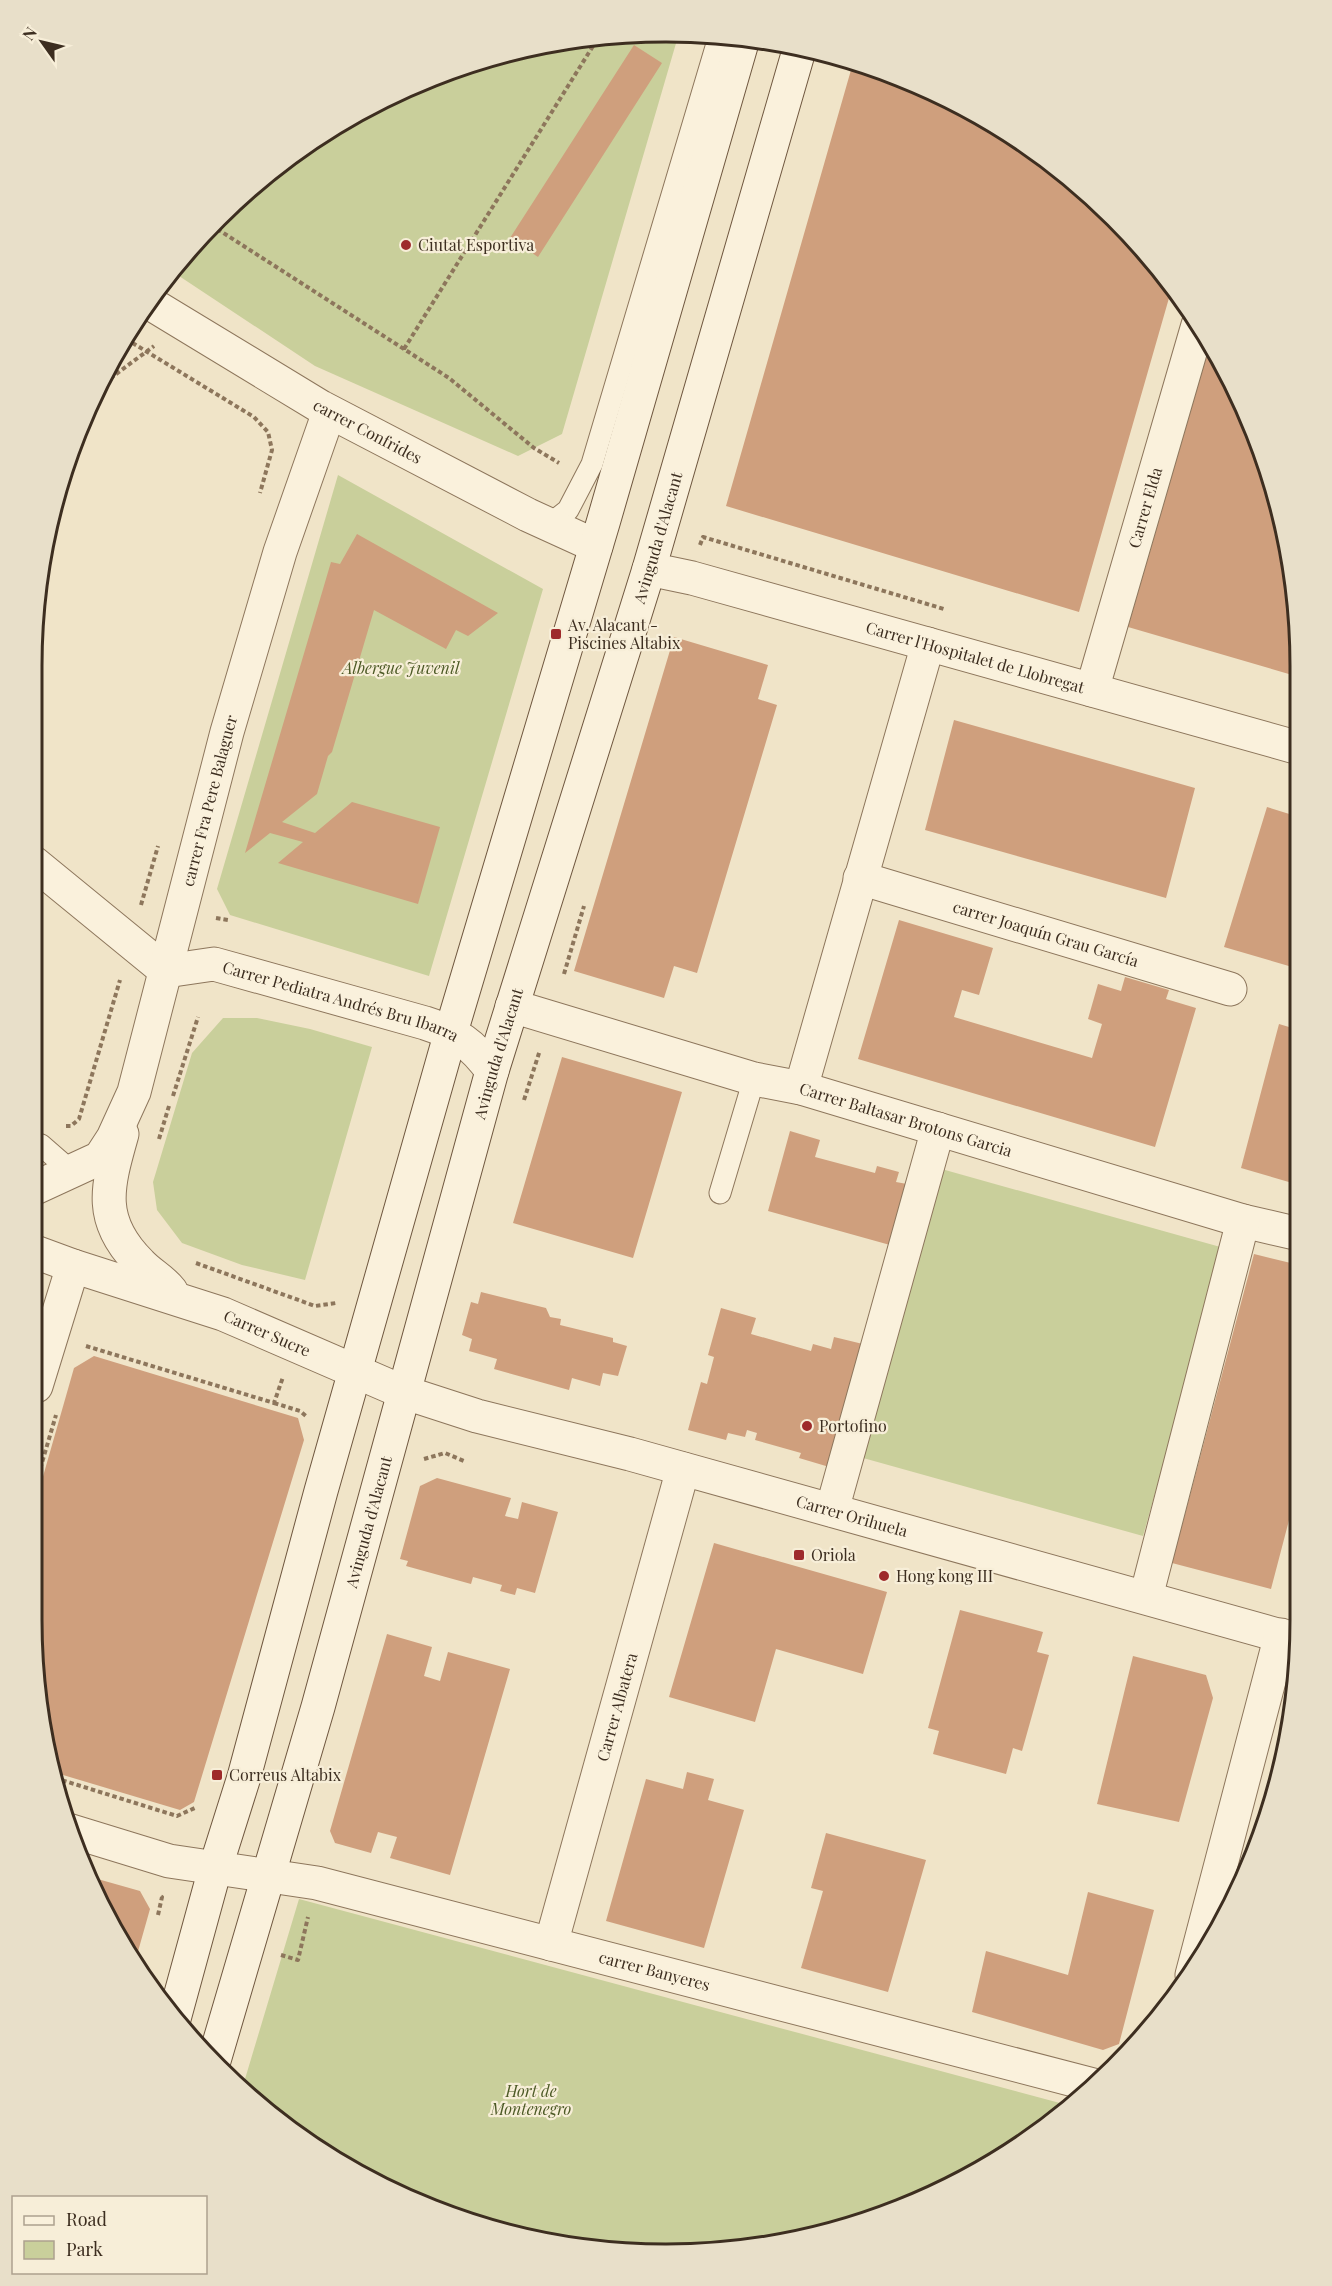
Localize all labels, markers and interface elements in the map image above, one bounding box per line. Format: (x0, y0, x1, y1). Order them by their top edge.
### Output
north arrow (12, 12, 72, 72)
text: N (17, 22, 41, 44)
place label: Ciutat Esportiva (418, 234, 534, 255)
marker: Ciutat Esportiva (399, 238, 413, 252)
street label: carrer Confrides (310, 394, 426, 468)
street label: Carrer Elda (1123, 464, 1166, 550)
street label: Avinguda d'Alacant (628, 469, 687, 607)
place label: Av. Alacant - Piscines Altabix (567, 614, 681, 653)
street label: Carrer l'Hospitalet de Llobregat (864, 616, 1087, 698)
marker: Av. Alacant - Piscines Altabix (549, 627, 563, 641)
park label: Albergue Juvenil (341, 657, 460, 678)
street label: carrer Fra Pere Balaguer (177, 712, 241, 888)
street label: carrer Joaquín Grau García (951, 896, 1141, 971)
street label: Carrer Pediatra Andrés Bru Ibarra (220, 956, 463, 1046)
street label: Avinguda d'Alacant (468, 985, 527, 1122)
street label: Carrer Baltasar Brotons Garcia (797, 1077, 1015, 1161)
street label: Carrer Sucre (221, 1305, 314, 1361)
place label: Portofino (819, 1415, 887, 1436)
marker: Portofino (800, 1419, 814, 1433)
street label: Avinguda d'Alacant (340, 1453, 396, 1591)
street label: Carrer Orihuela (794, 1490, 910, 1541)
place label: Oriola (811, 1544, 856, 1565)
marker: Oriola (792, 1548, 806, 1562)
place label: Hong kong III (896, 1565, 993, 1586)
marker: Hong kong III (877, 1569, 891, 1583)
street label: Carrer Albatera (591, 1650, 641, 1764)
place label: Correus Altabix (229, 1764, 342, 1785)
marker: Correus Altabix (210, 1768, 224, 1782)
street label: carrer Banyeres (597, 1946, 712, 1995)
park label: Hort de Montenegro (490, 2080, 571, 2119)
legend (12, 2196, 207, 2274)
text: Road (66, 2207, 107, 2231)
text: Park (66, 2237, 103, 2261)

